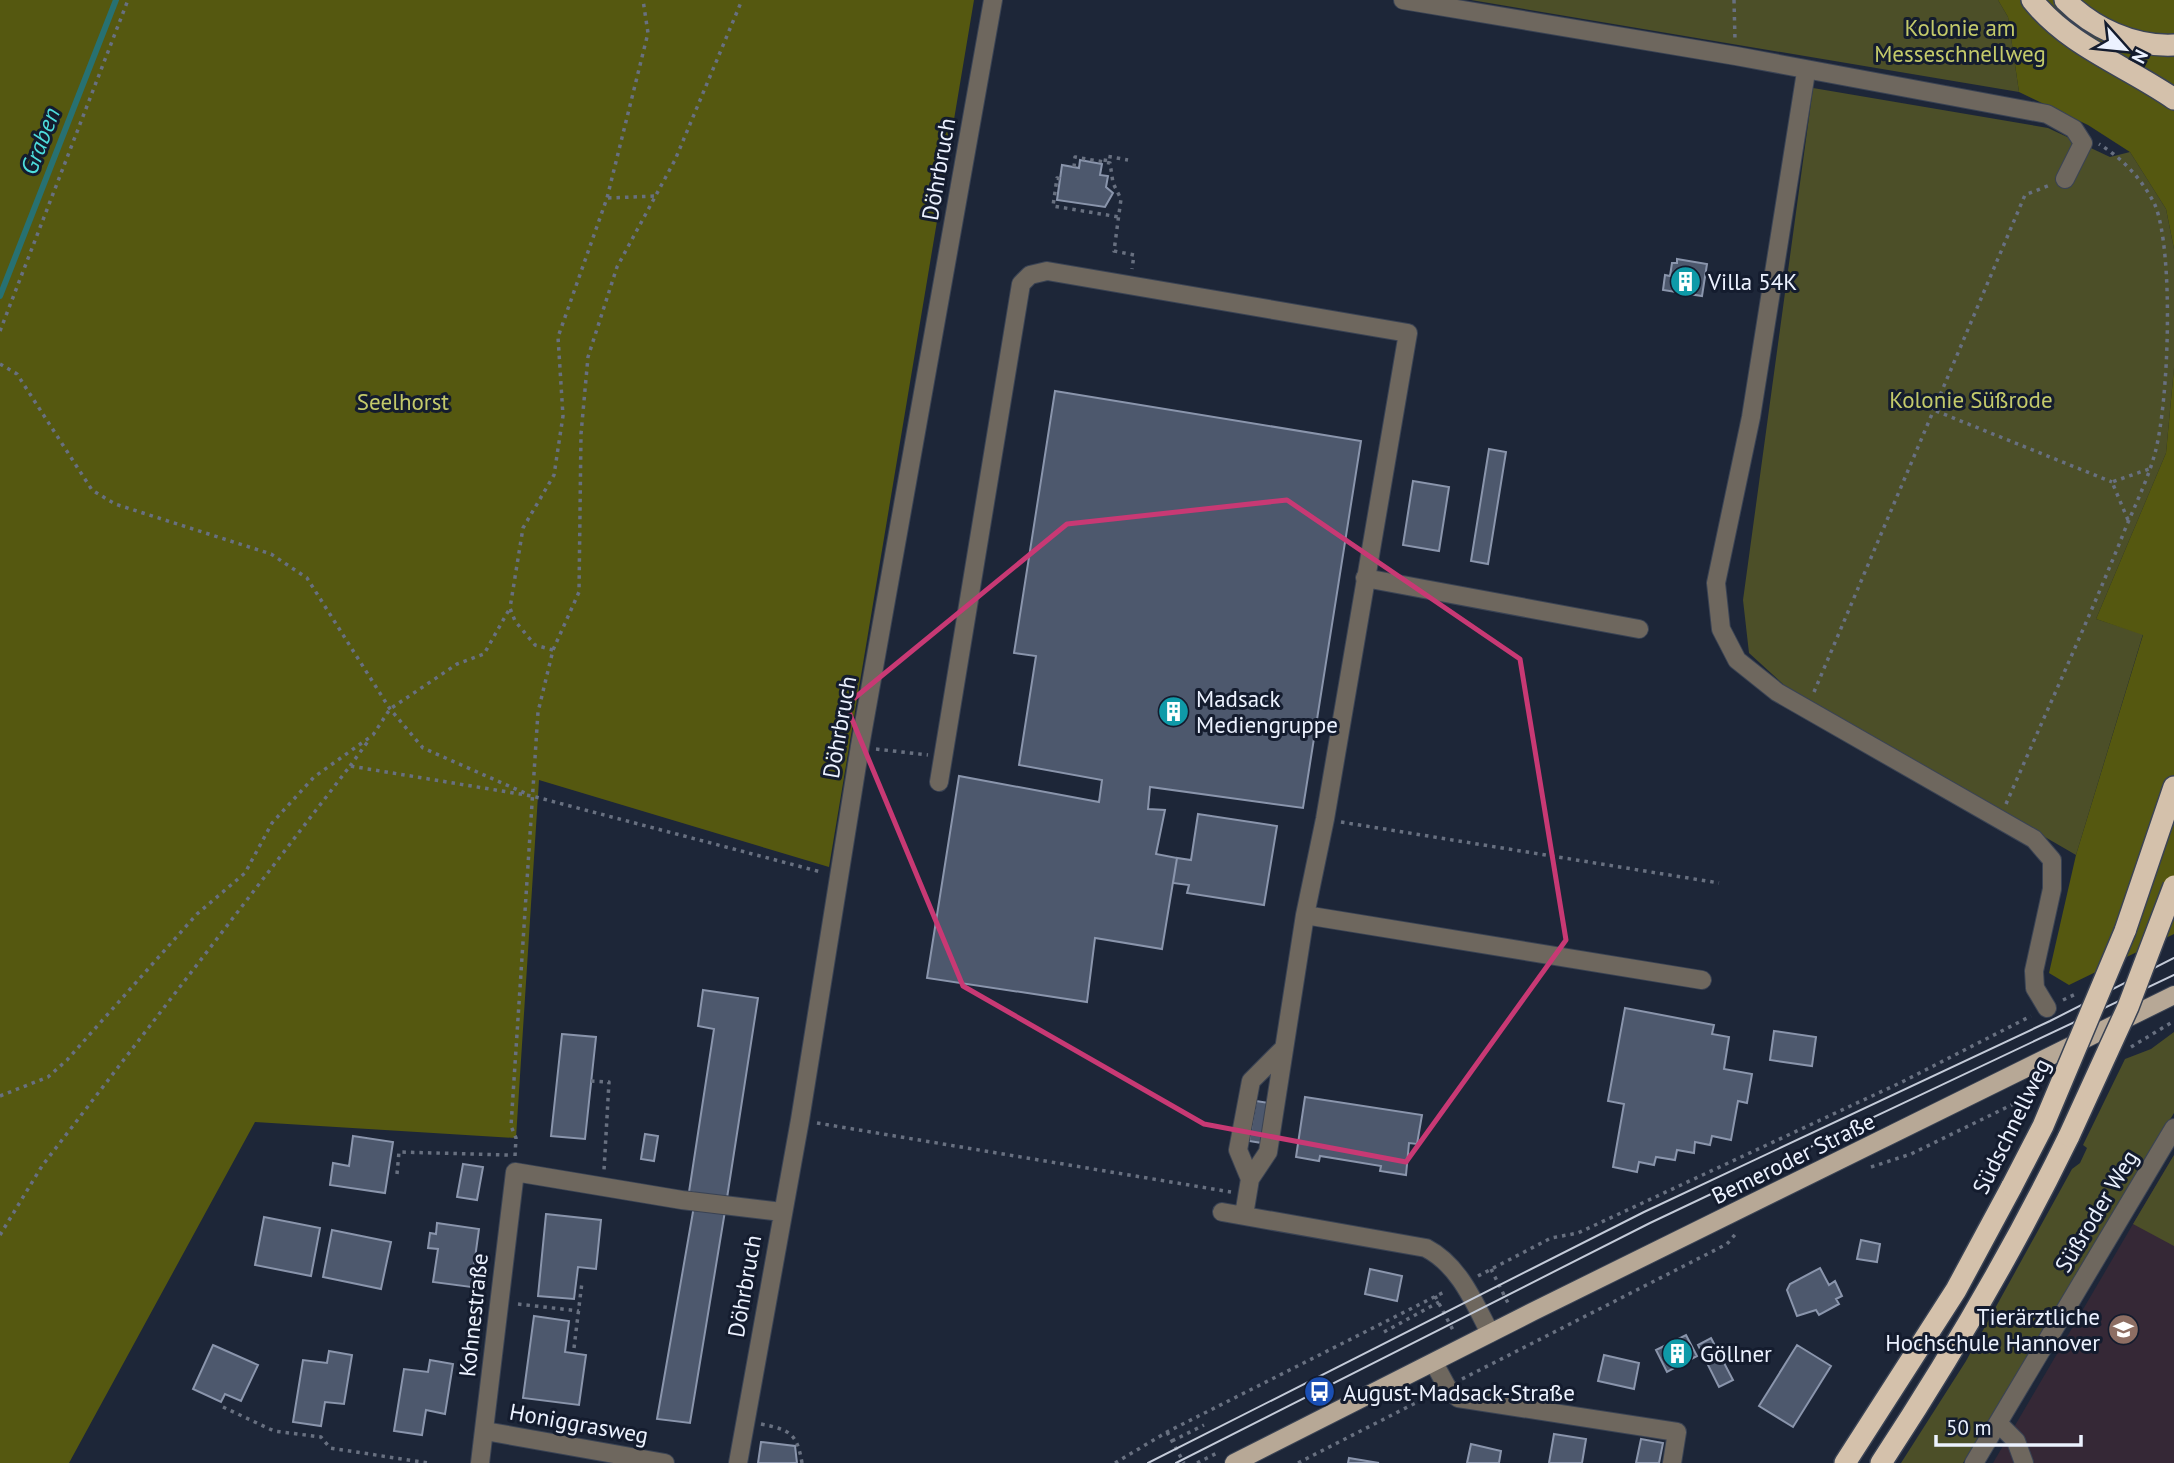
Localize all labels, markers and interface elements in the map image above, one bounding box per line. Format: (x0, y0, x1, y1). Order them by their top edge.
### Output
park label: Kolonie am Messeschnellweg (1874, 13, 2046, 68)
north arrow (2090, 14, 2160, 84)
text: N (2127, 46, 2154, 68)
water label: Graben (13, 103, 67, 179)
street label: Döhrbruch (915, 116, 961, 222)
building icon: Villa 54K (1668, 264, 1702, 298)
place label: Villa 54K (1707, 267, 1797, 296)
park label: Kolonie Süßrode (1889, 385, 2053, 414)
park label: Seelhorst (357, 387, 449, 416)
street label: Döhrbruch (816, 674, 862, 780)
place label: Madsack Mediengruppe (1196, 684, 1338, 739)
building icon: Madsack Mediengruppe (1156, 694, 1190, 728)
street label: Südschnellweg (1966, 1053, 2056, 1199)
street label: Bemeroder Straße (1707, 1106, 1879, 1210)
street label: Süßroder Weg (2048, 1144, 2144, 1278)
street label: Döhrbruch (721, 1233, 767, 1339)
street label: Kohnestraße (452, 1252, 494, 1378)
place label: Tierärztliche Hochschule Hannover (1885, 1302, 2100, 1357)
school or university icon: Tierärztliche Hochschule Hannover (2106, 1312, 2140, 1346)
building icon: Göllner (1660, 1336, 1694, 1370)
place label: Göllner (1700, 1339, 1772, 1368)
bus stop icon: August-Madsack-Straße (1303, 1375, 1337, 1409)
place label: August-Madsack-Straße (1343, 1378, 1575, 1407)
street label: Honiggrasweg (507, 1397, 651, 1449)
scale bar (1936, 1404, 2081, 1448)
text: 50 m (1946, 1414, 1992, 1441)

